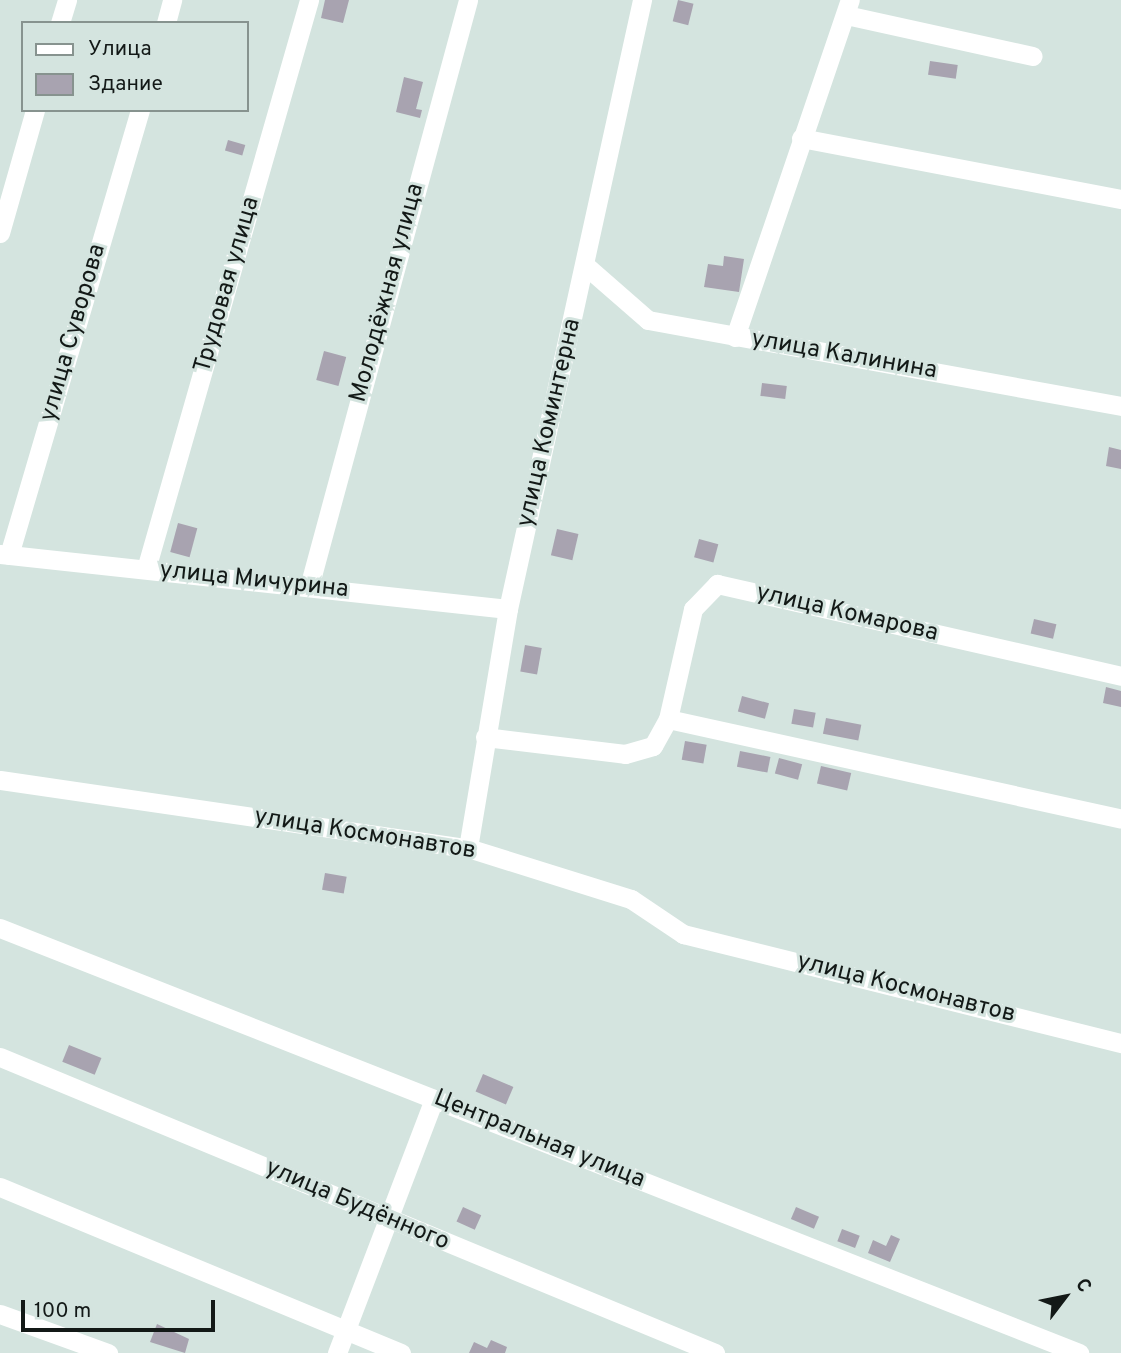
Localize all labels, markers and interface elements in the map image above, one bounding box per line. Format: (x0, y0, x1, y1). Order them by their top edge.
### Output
legend (21, 21, 248, 112)
text: Улица (88, 36, 152, 63)
text: Здание (88, 71, 163, 98)
street label: Молодёжная улица (345, 180, 431, 406)
street label: Трудовая улица (189, 194, 267, 376)
street label: улица Суворова (35, 241, 113, 425)
street label: улица Коминтерна (512, 316, 588, 530)
street label: улица Калинина (749, 326, 939, 386)
street label: улица Мичурина (158, 557, 350, 605)
street label: улица Комарова (753, 579, 941, 649)
street label: улица Космонавтов (252, 803, 478, 867)
street label: улица Космонавтов (794, 948, 1018, 1030)
street label: Центральная улица (429, 1084, 649, 1196)
street label: улица Будённого (261, 1154, 453, 1258)
north arrow (1030, 1262, 1100, 1332)
text: С (1069, 1274, 1096, 1297)
scale bar (24, 1286, 219, 1330)
text: 100 m (34, 1298, 91, 1325)

